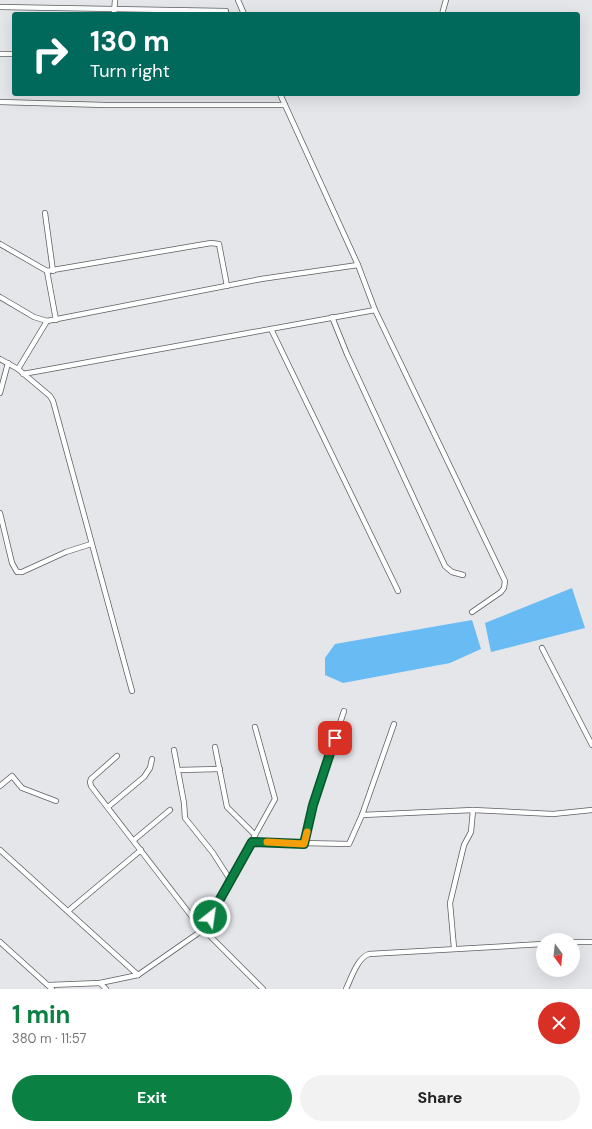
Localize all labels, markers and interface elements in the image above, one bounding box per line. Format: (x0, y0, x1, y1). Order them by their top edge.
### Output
text: 130 m (90, 23, 170, 60)
icon: right (24, 28, 76, 80)
text: Turn right (90, 59, 170, 83)
pin (318, 721, 352, 755)
icon: arrive (324, 727, 346, 749)
position arrow (189, 896, 231, 938)
north arrow (536, 933, 580, 977)
map controls (536, 933, 580, 977)
text: 1 min (12, 999, 70, 1030)
button: close (538, 1002, 580, 1044)
text: 380 m · 11:57 (12, 1030, 86, 1047)
button: Exit (12, 1075, 292, 1121)
button: Share (300, 1075, 580, 1121)

